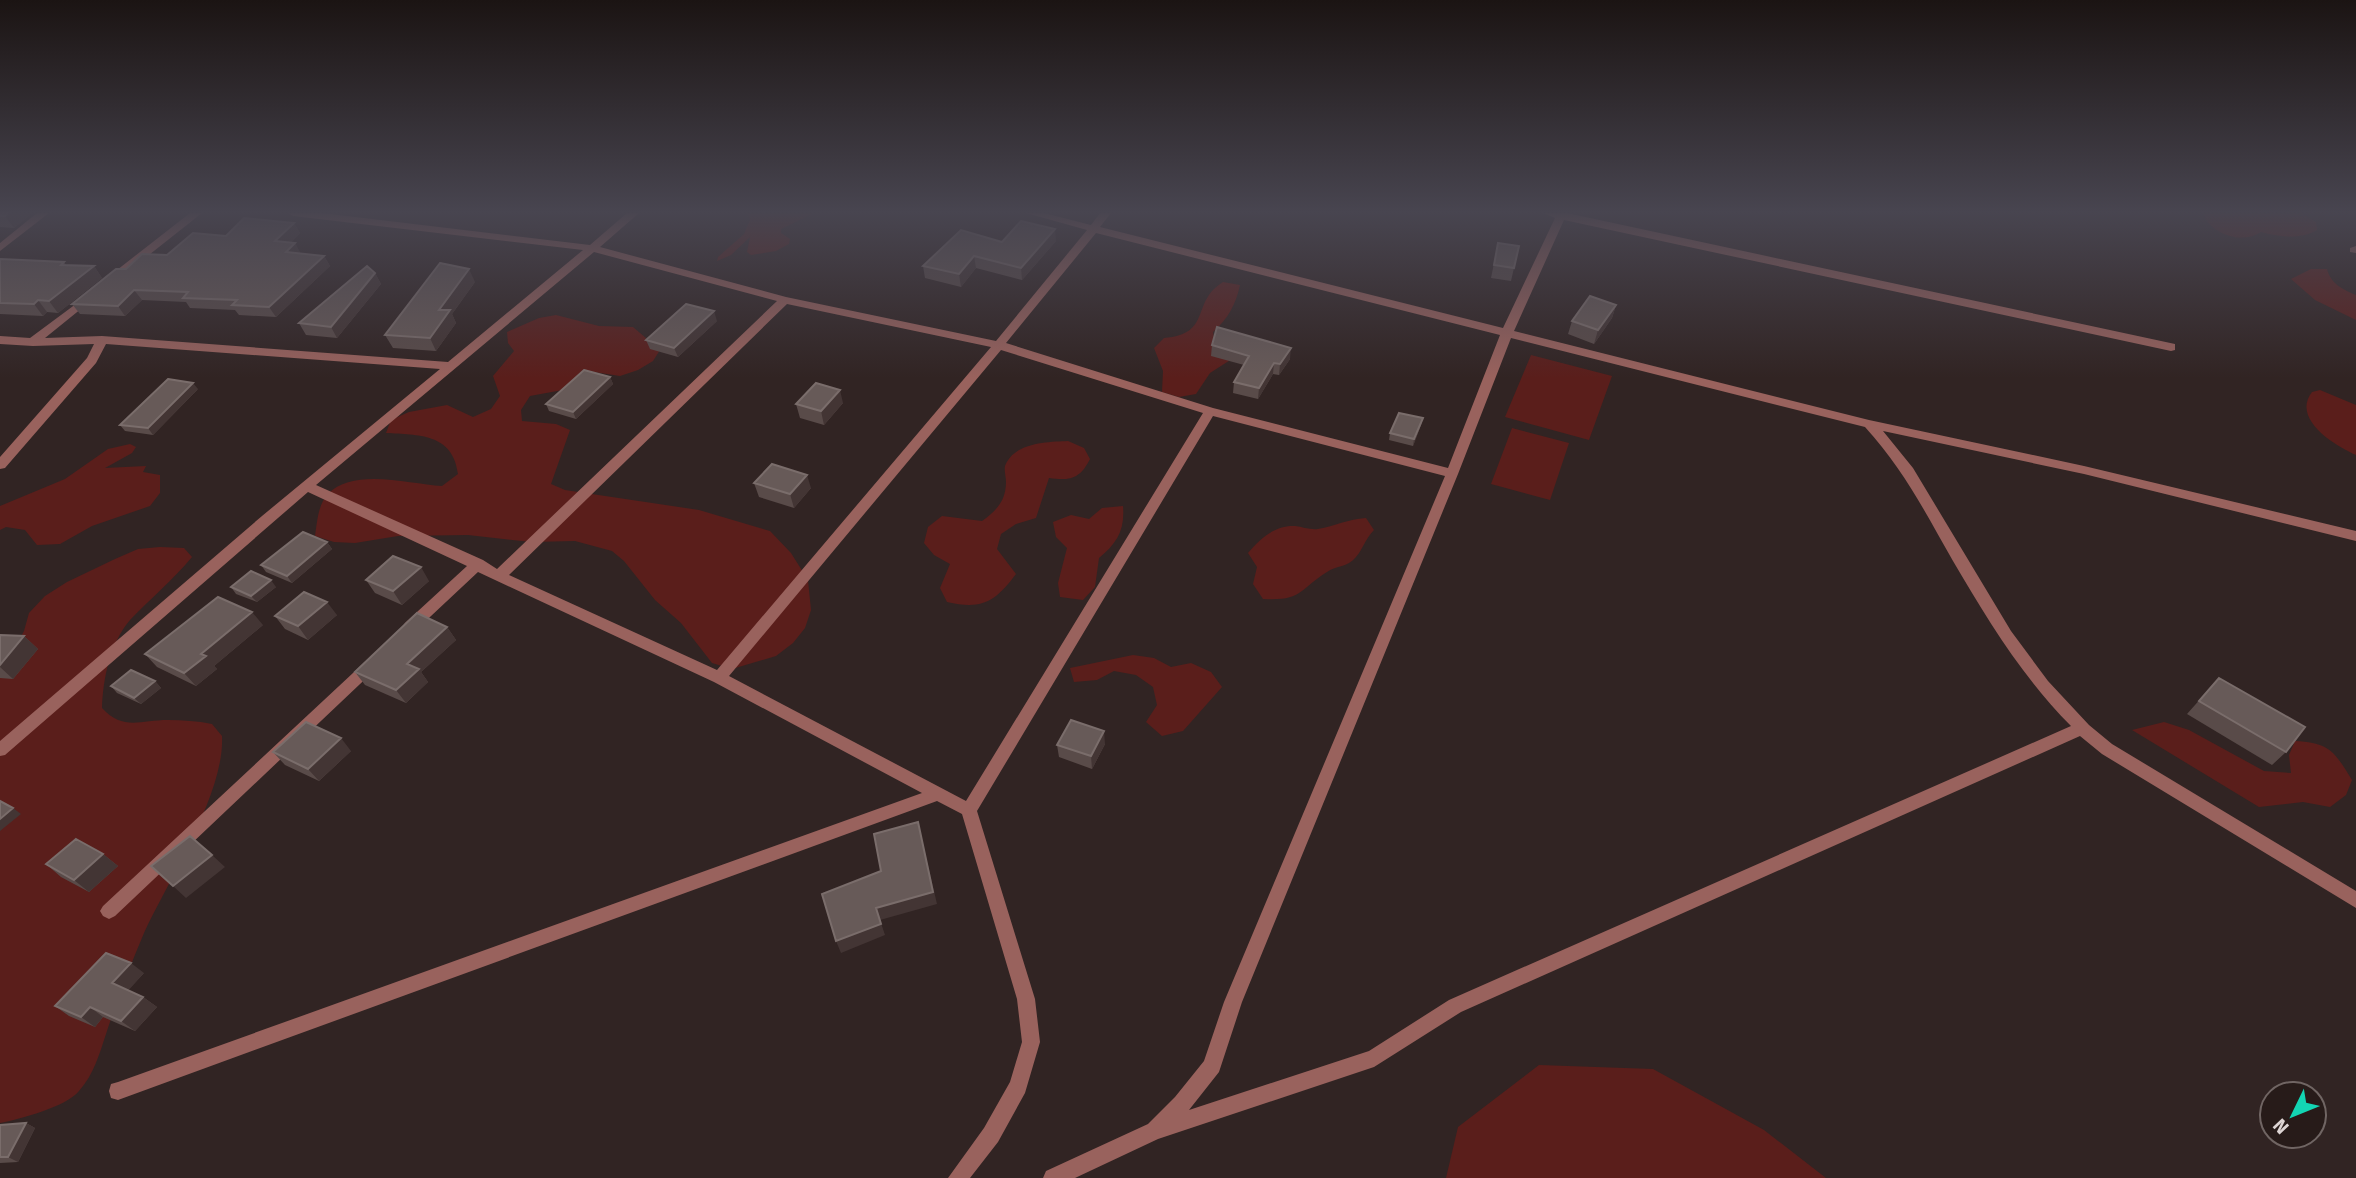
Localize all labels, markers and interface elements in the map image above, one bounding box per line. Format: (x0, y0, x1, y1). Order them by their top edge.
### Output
north arrow (2258, 1080, 2328, 1150)
text: N (2268, 1114, 2294, 1139)

